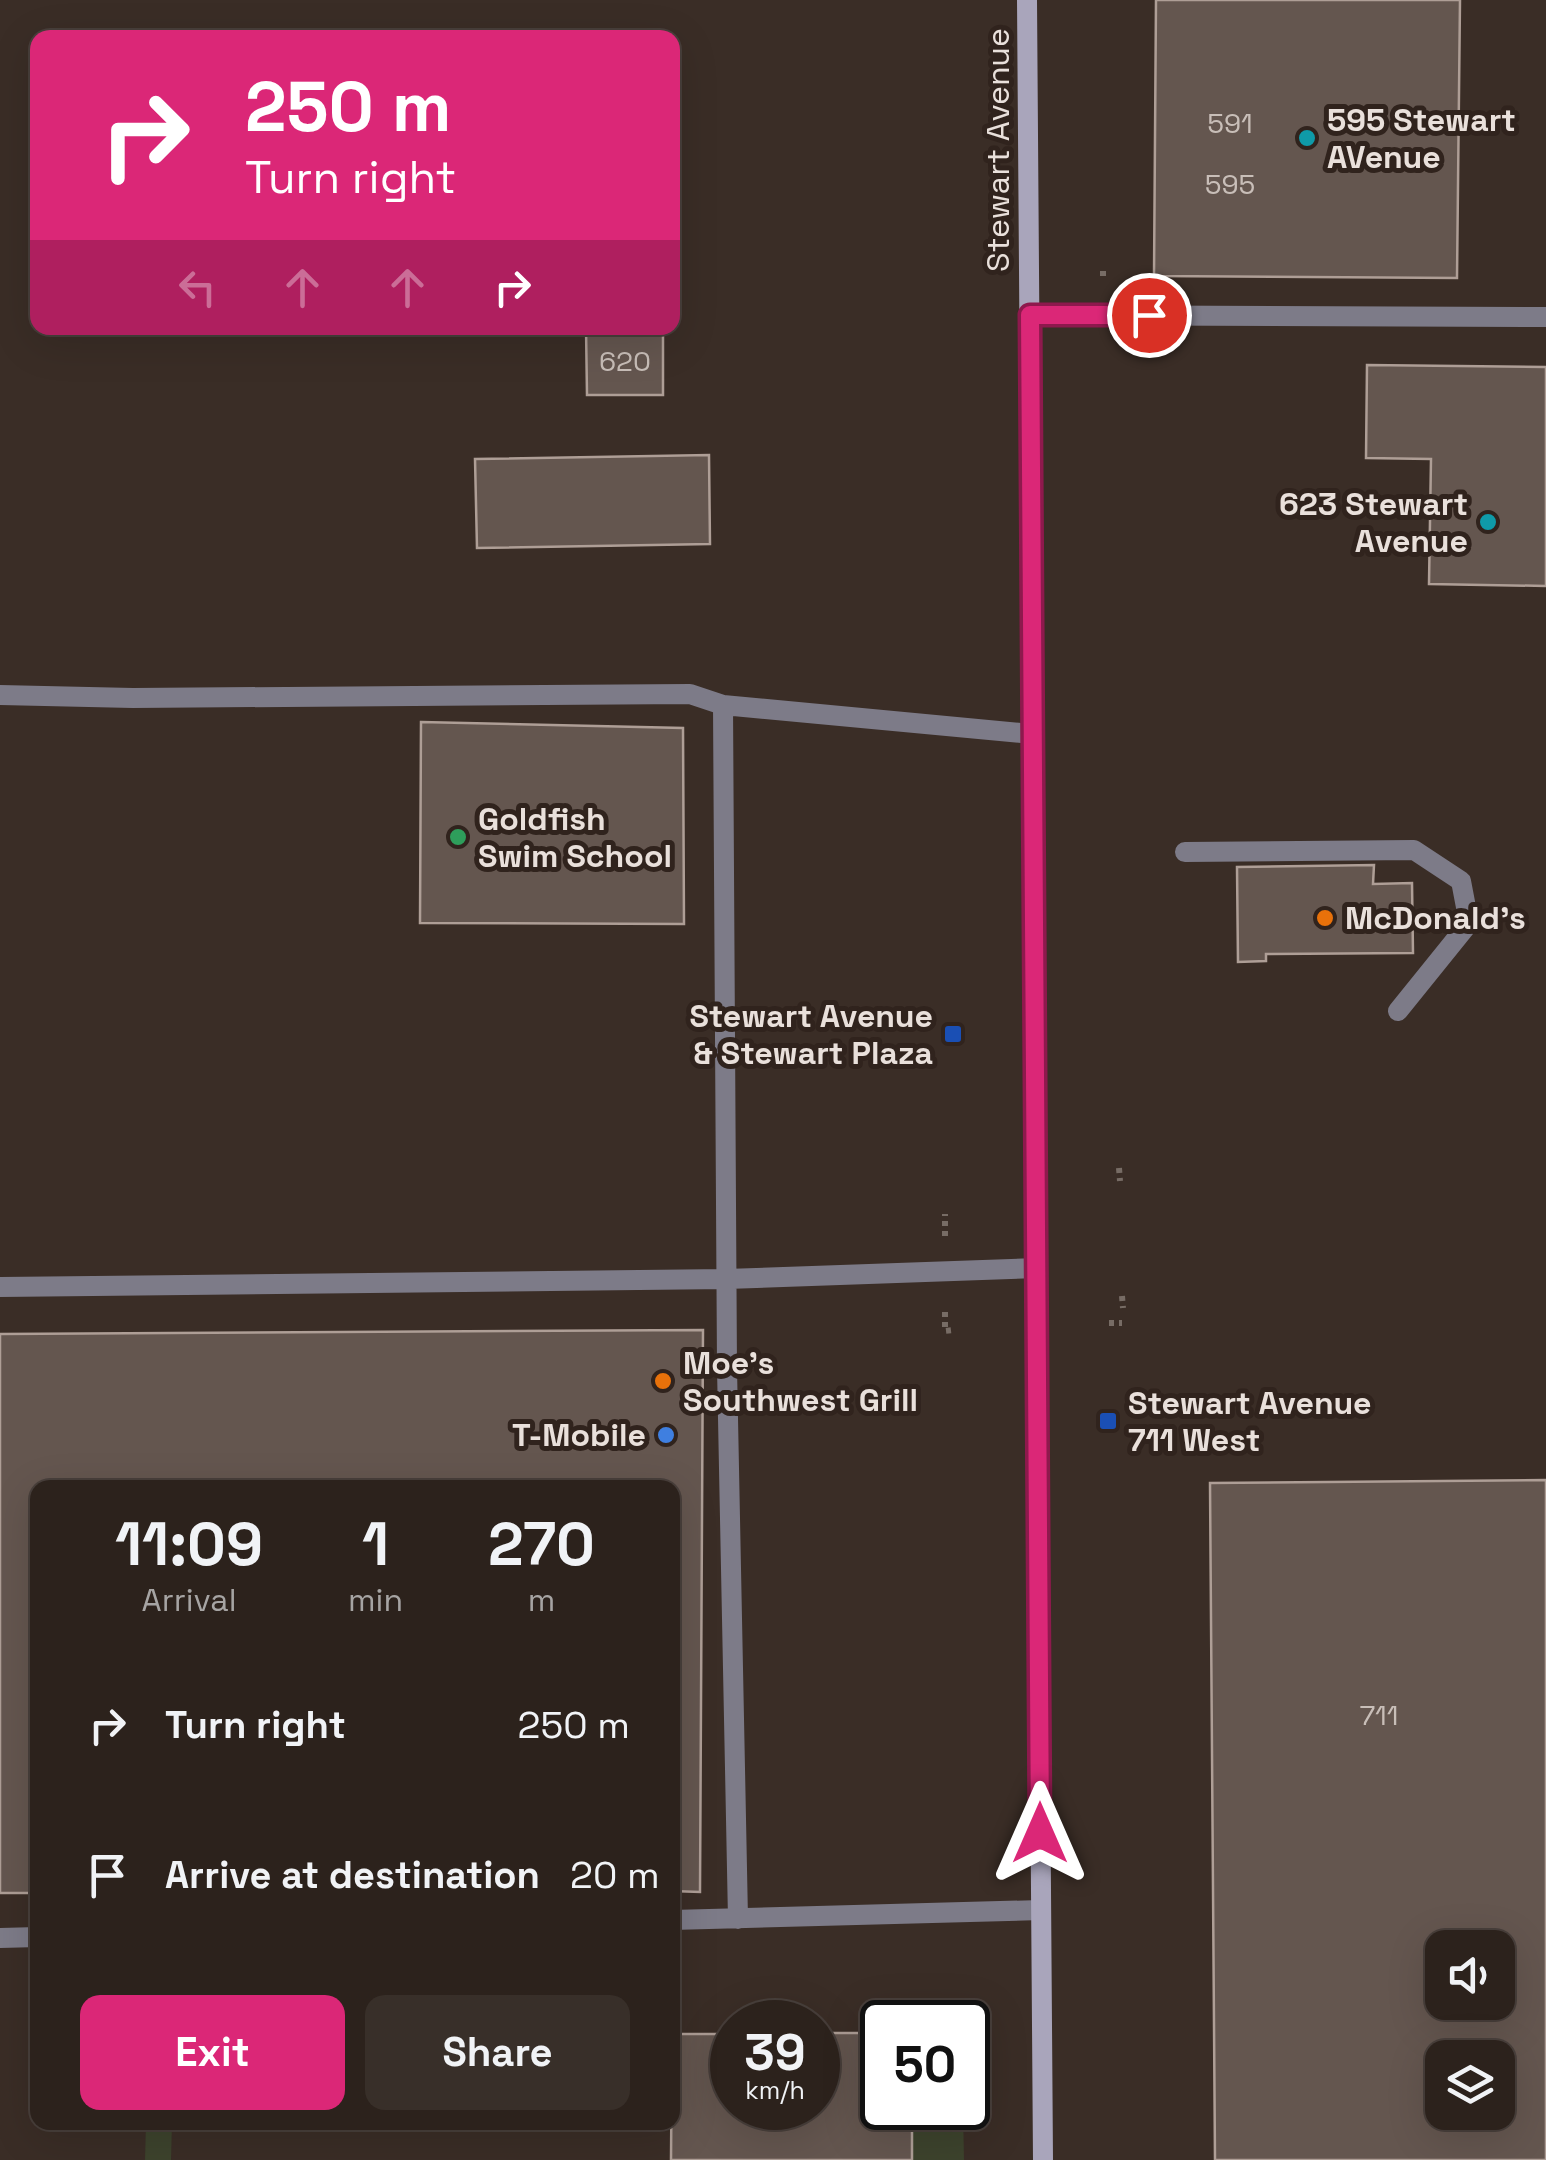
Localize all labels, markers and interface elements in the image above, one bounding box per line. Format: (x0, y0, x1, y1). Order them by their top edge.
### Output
street label: Stewart Avenue (978, 28, 1018, 272)
text: 250 m (245, 62, 452, 151)
icon: right (80, 70, 210, 200)
place label: 595 Stewart AVenue (1327, 100, 1516, 177)
house number: 591 (1207, 105, 1253, 141)
marker: 595 Stewart AVenue (1296, 127, 1318, 149)
text: Turn right (245, 149, 456, 206)
house number: 595 (1205, 166, 1255, 202)
icon: left (170, 260, 225, 315)
icon: ahead (275, 260, 330, 315)
icon: ahead (380, 260, 435, 315)
icon: right (485, 260, 540, 315)
pin (1107, 273, 1192, 358)
icon: arrive (1122, 288, 1177, 343)
house number: 620 (599, 343, 651, 379)
place label: 623 Stewart Avenue (1279, 484, 1468, 561)
marker: 623 Stewart Avenue (1477, 511, 1499, 533)
place label: Goldfish Swim School (478, 799, 672, 876)
marker: Goldfish Swim School (447, 826, 469, 848)
place label: McDonald's (1345, 898, 1526, 938)
marker: McDonald's (1314, 907, 1336, 929)
place label: Stewart Avenue & Stewart Plaza (689, 996, 933, 1073)
marker: Stewart Avenue & Stewart Plaza (942, 1023, 964, 1045)
place label: Moe's Southwest Grill (683, 1343, 918, 1420)
marker: Moe's Southwest Grill (652, 1370, 674, 1392)
place label: Stewart Avenue 711 West (1128, 1383, 1372, 1460)
marker: Stewart Avenue 711 West (1097, 1410, 1119, 1432)
place label: T-Mobile (512, 1415, 646, 1455)
marker: T-Mobile (655, 1424, 677, 1446)
text: 11:09 (115, 1506, 263, 1583)
text: 1 (362, 1506, 389, 1583)
text: 270 (488, 1506, 595, 1583)
text: Arrival (141, 1580, 237, 1620)
text: min (348, 1580, 403, 1620)
text: m (528, 1580, 555, 1620)
house number: 711 (1360, 1697, 1398, 1733)
icon: right (80, 1698, 135, 1753)
text: Turn right (165, 1701, 346, 1749)
text: 250 m (518, 1701, 630, 1749)
position arrow (988, 1781, 1092, 1885)
icon: arrive (80, 1848, 135, 1903)
text: Arrive at destination (165, 1851, 540, 1899)
text: 20 m (570, 1851, 660, 1899)
map controls (1425, 1930, 1515, 2130)
button: sound (1425, 1930, 1515, 2020)
button: Exit (80, 1995, 345, 2110)
button: Share (365, 1995, 630, 2110)
speed limit sign: 50 (860, 2000, 990, 2130)
text: 39 (744, 2021, 806, 2085)
button: layers (1425, 2040, 1515, 2130)
text: km/h (745, 2074, 805, 2106)

